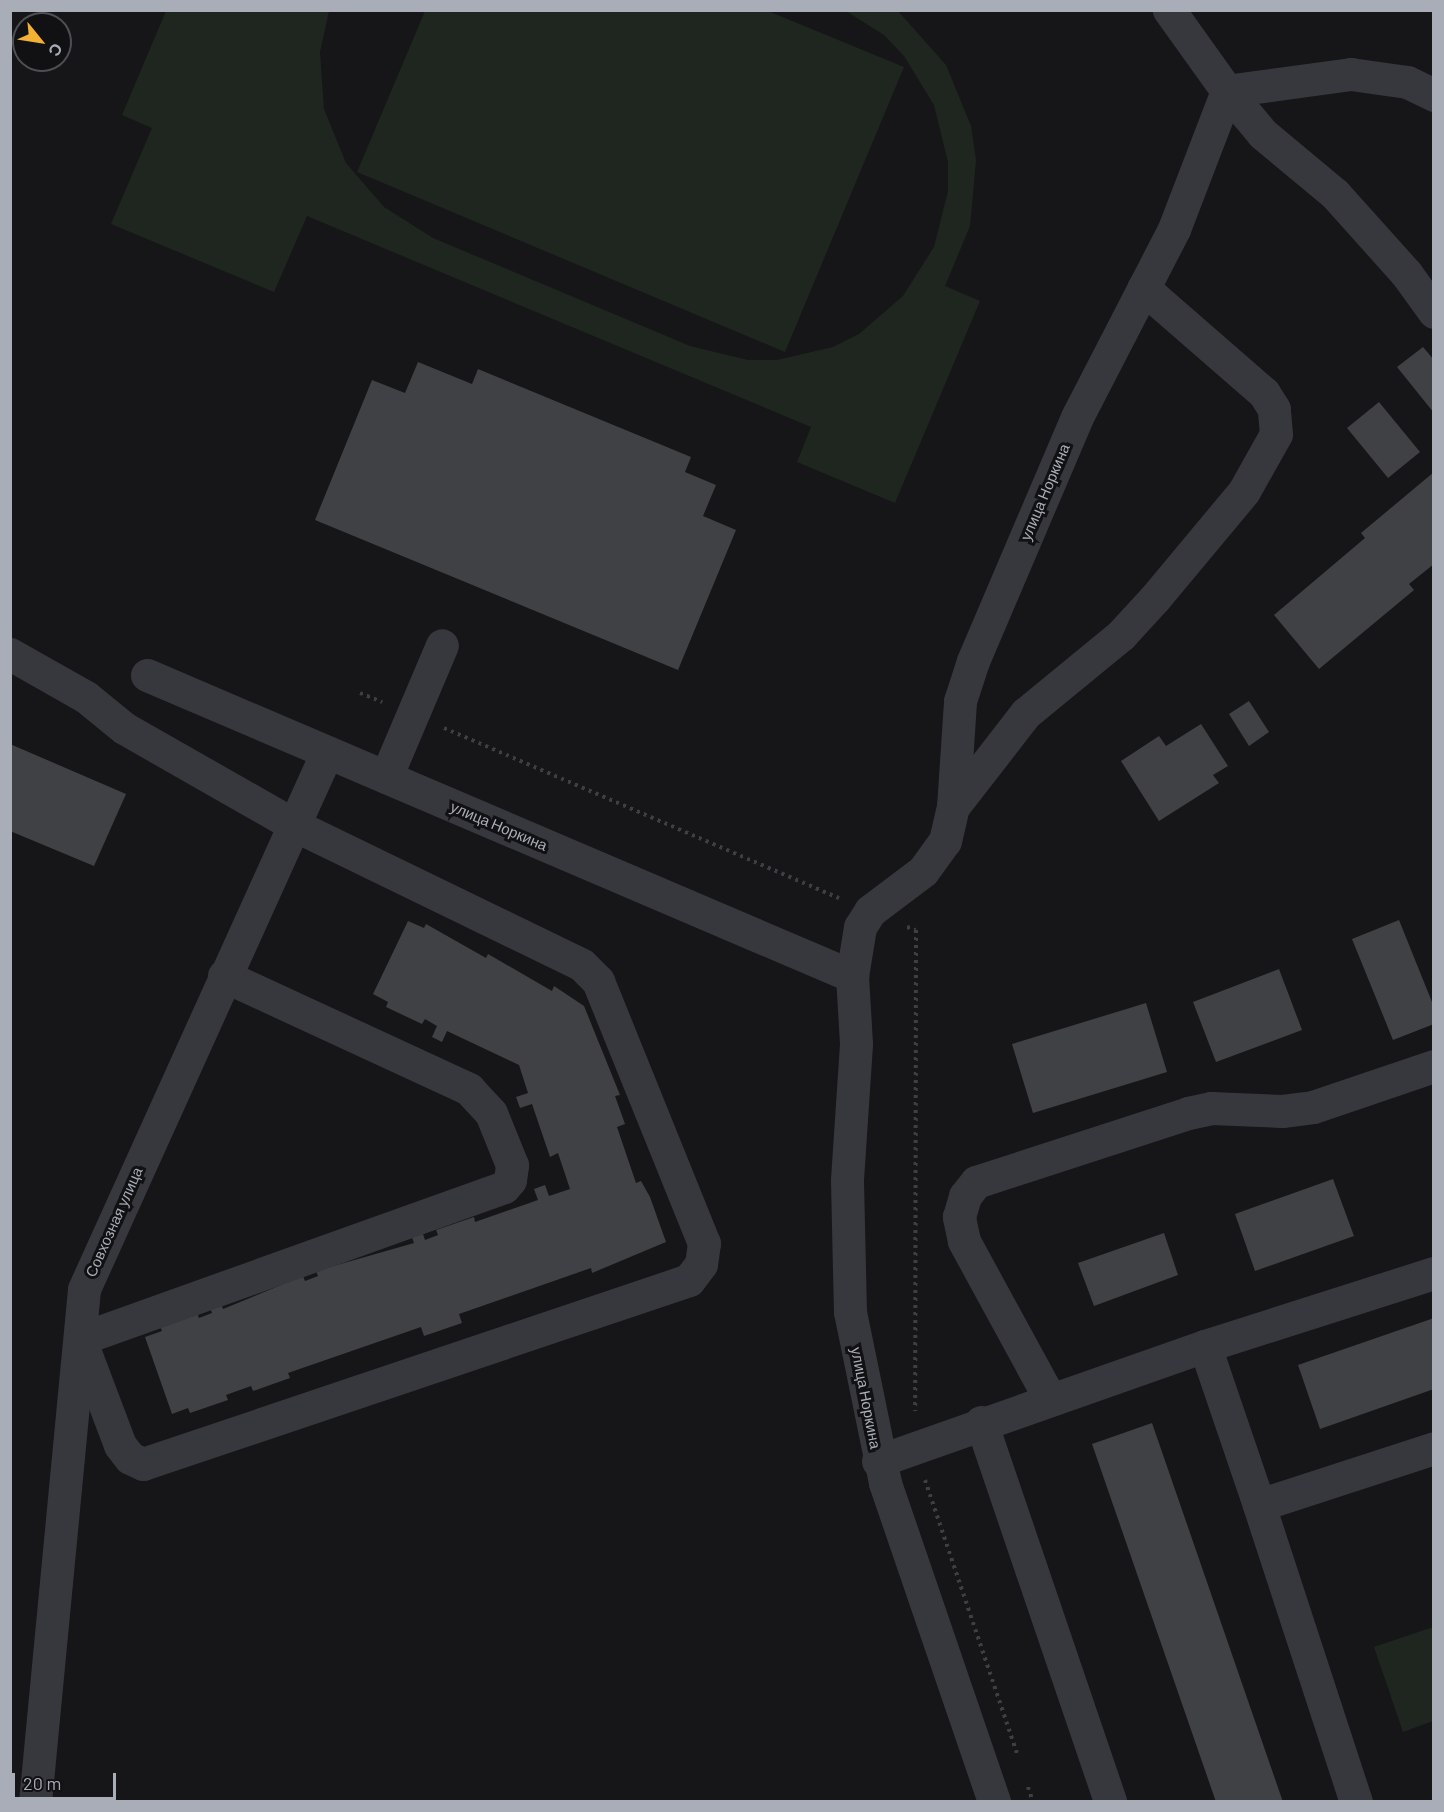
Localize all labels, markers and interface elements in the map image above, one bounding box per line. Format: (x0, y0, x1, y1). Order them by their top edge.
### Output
north arrow (12, 12, 72, 72)
text: С (45, 40, 67, 60)
street label: улица Норкина (1017, 441, 1073, 543)
street label: улица Норкина (448, 798, 550, 854)
street label: Совхозная улица (82, 1164, 146, 1280)
street label: улица Норкина (847, 1346, 885, 1450)
scale bar (15, 1761, 118, 1799)
text: 20 m (23, 1772, 61, 1794)

